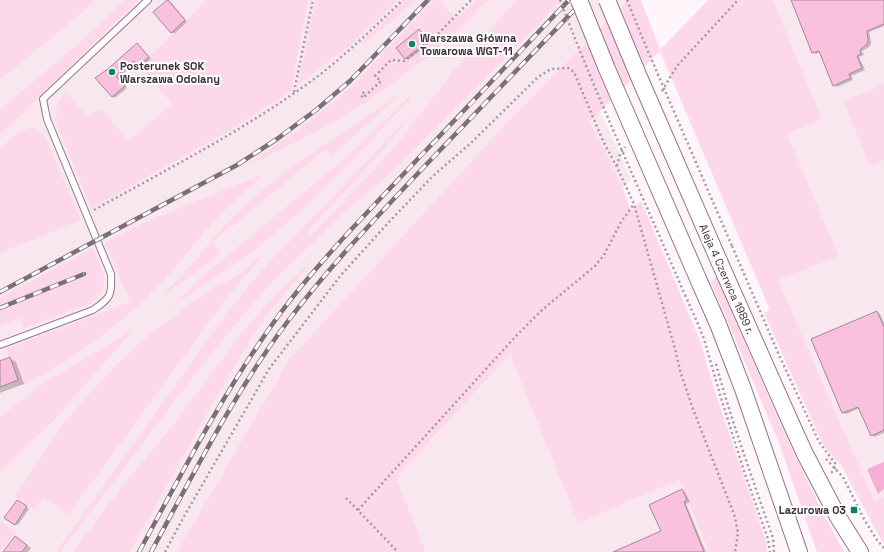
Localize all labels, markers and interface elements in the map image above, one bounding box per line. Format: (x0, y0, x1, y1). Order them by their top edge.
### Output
place label: Warszawa Główna Towarowa WGT-11 (420, 31, 517, 58)
marker: Warszawa Główna Towarowa WGT-11 (407, 39, 417, 49)
place label: Posterunek SOK Warszawa Odolany (120, 59, 220, 86)
marker: Posterunek SOK Warszawa Odolany (107, 67, 117, 77)
street label: Aleja 4 Czerwca 1989 r. (696, 222, 758, 337)
place label: Lazurowa 03 (779, 503, 846, 517)
marker: Lazurowa 03 (849, 505, 859, 515)

